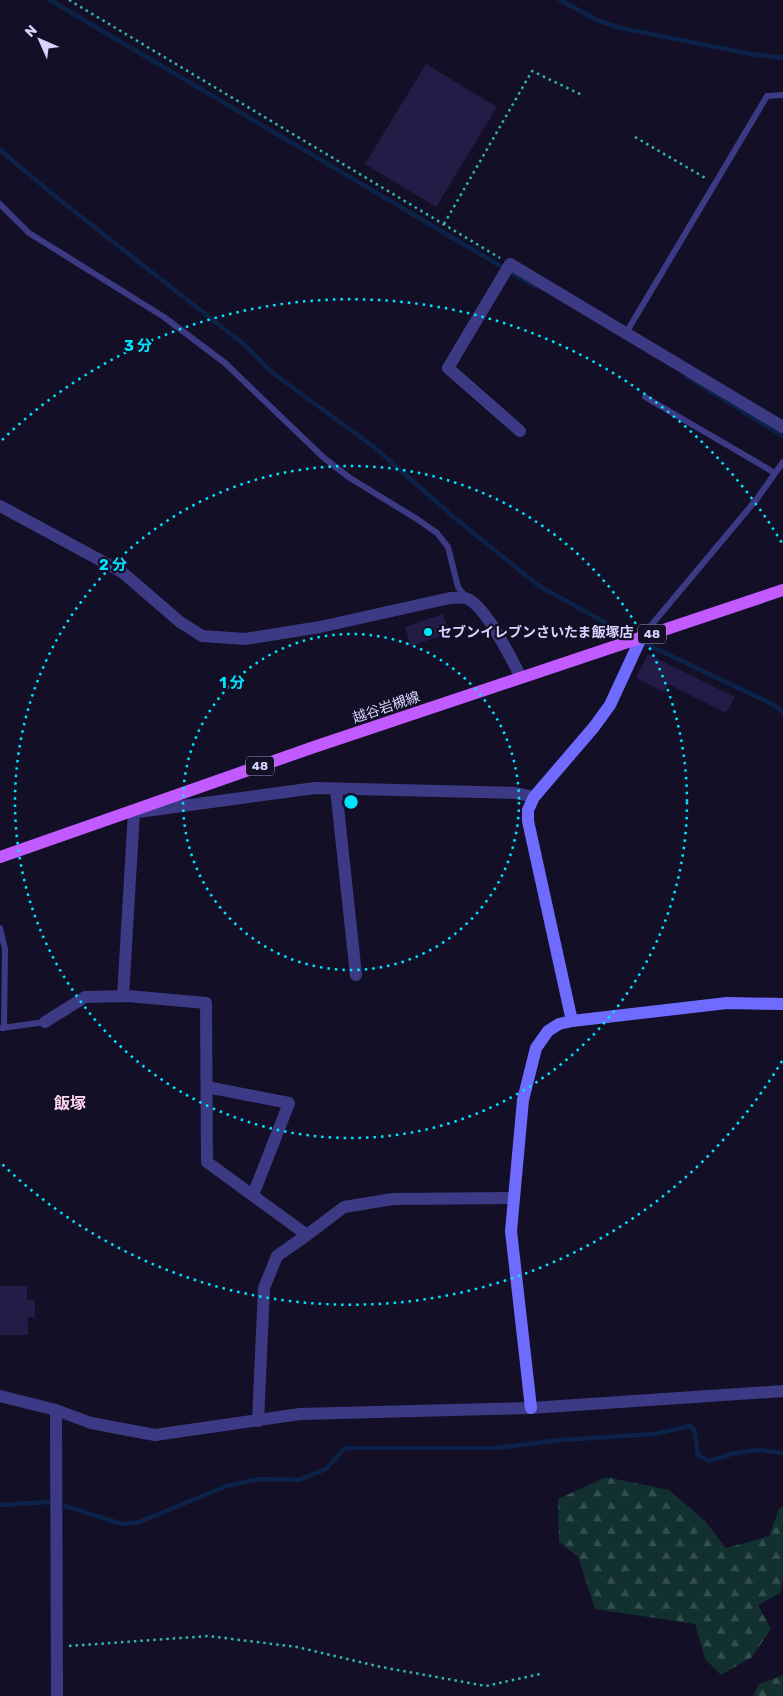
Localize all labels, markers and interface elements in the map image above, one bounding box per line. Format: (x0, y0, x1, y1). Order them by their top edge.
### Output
north arrow (15, 15, 65, 65)
text: N (22, 22, 41, 41)
text: 3 分 (124, 337, 152, 355)
text: 2 分 (99, 556, 127, 574)
place label: セブンイレブンさいたま飯塚店 (438, 624, 634, 641)
road number: 48 (638, 624, 666, 644)
marker: セブンイレブンさいたま飯塚店 (422, 626, 434, 638)
text: 1 分 (219, 674, 245, 692)
street label: 越谷岩槻線 (350, 688, 422, 727)
road number: 48 (246, 756, 274, 776)
centre of rings (342, 793, 360, 811)
district label: 飯塚 (53, 1094, 86, 1113)

